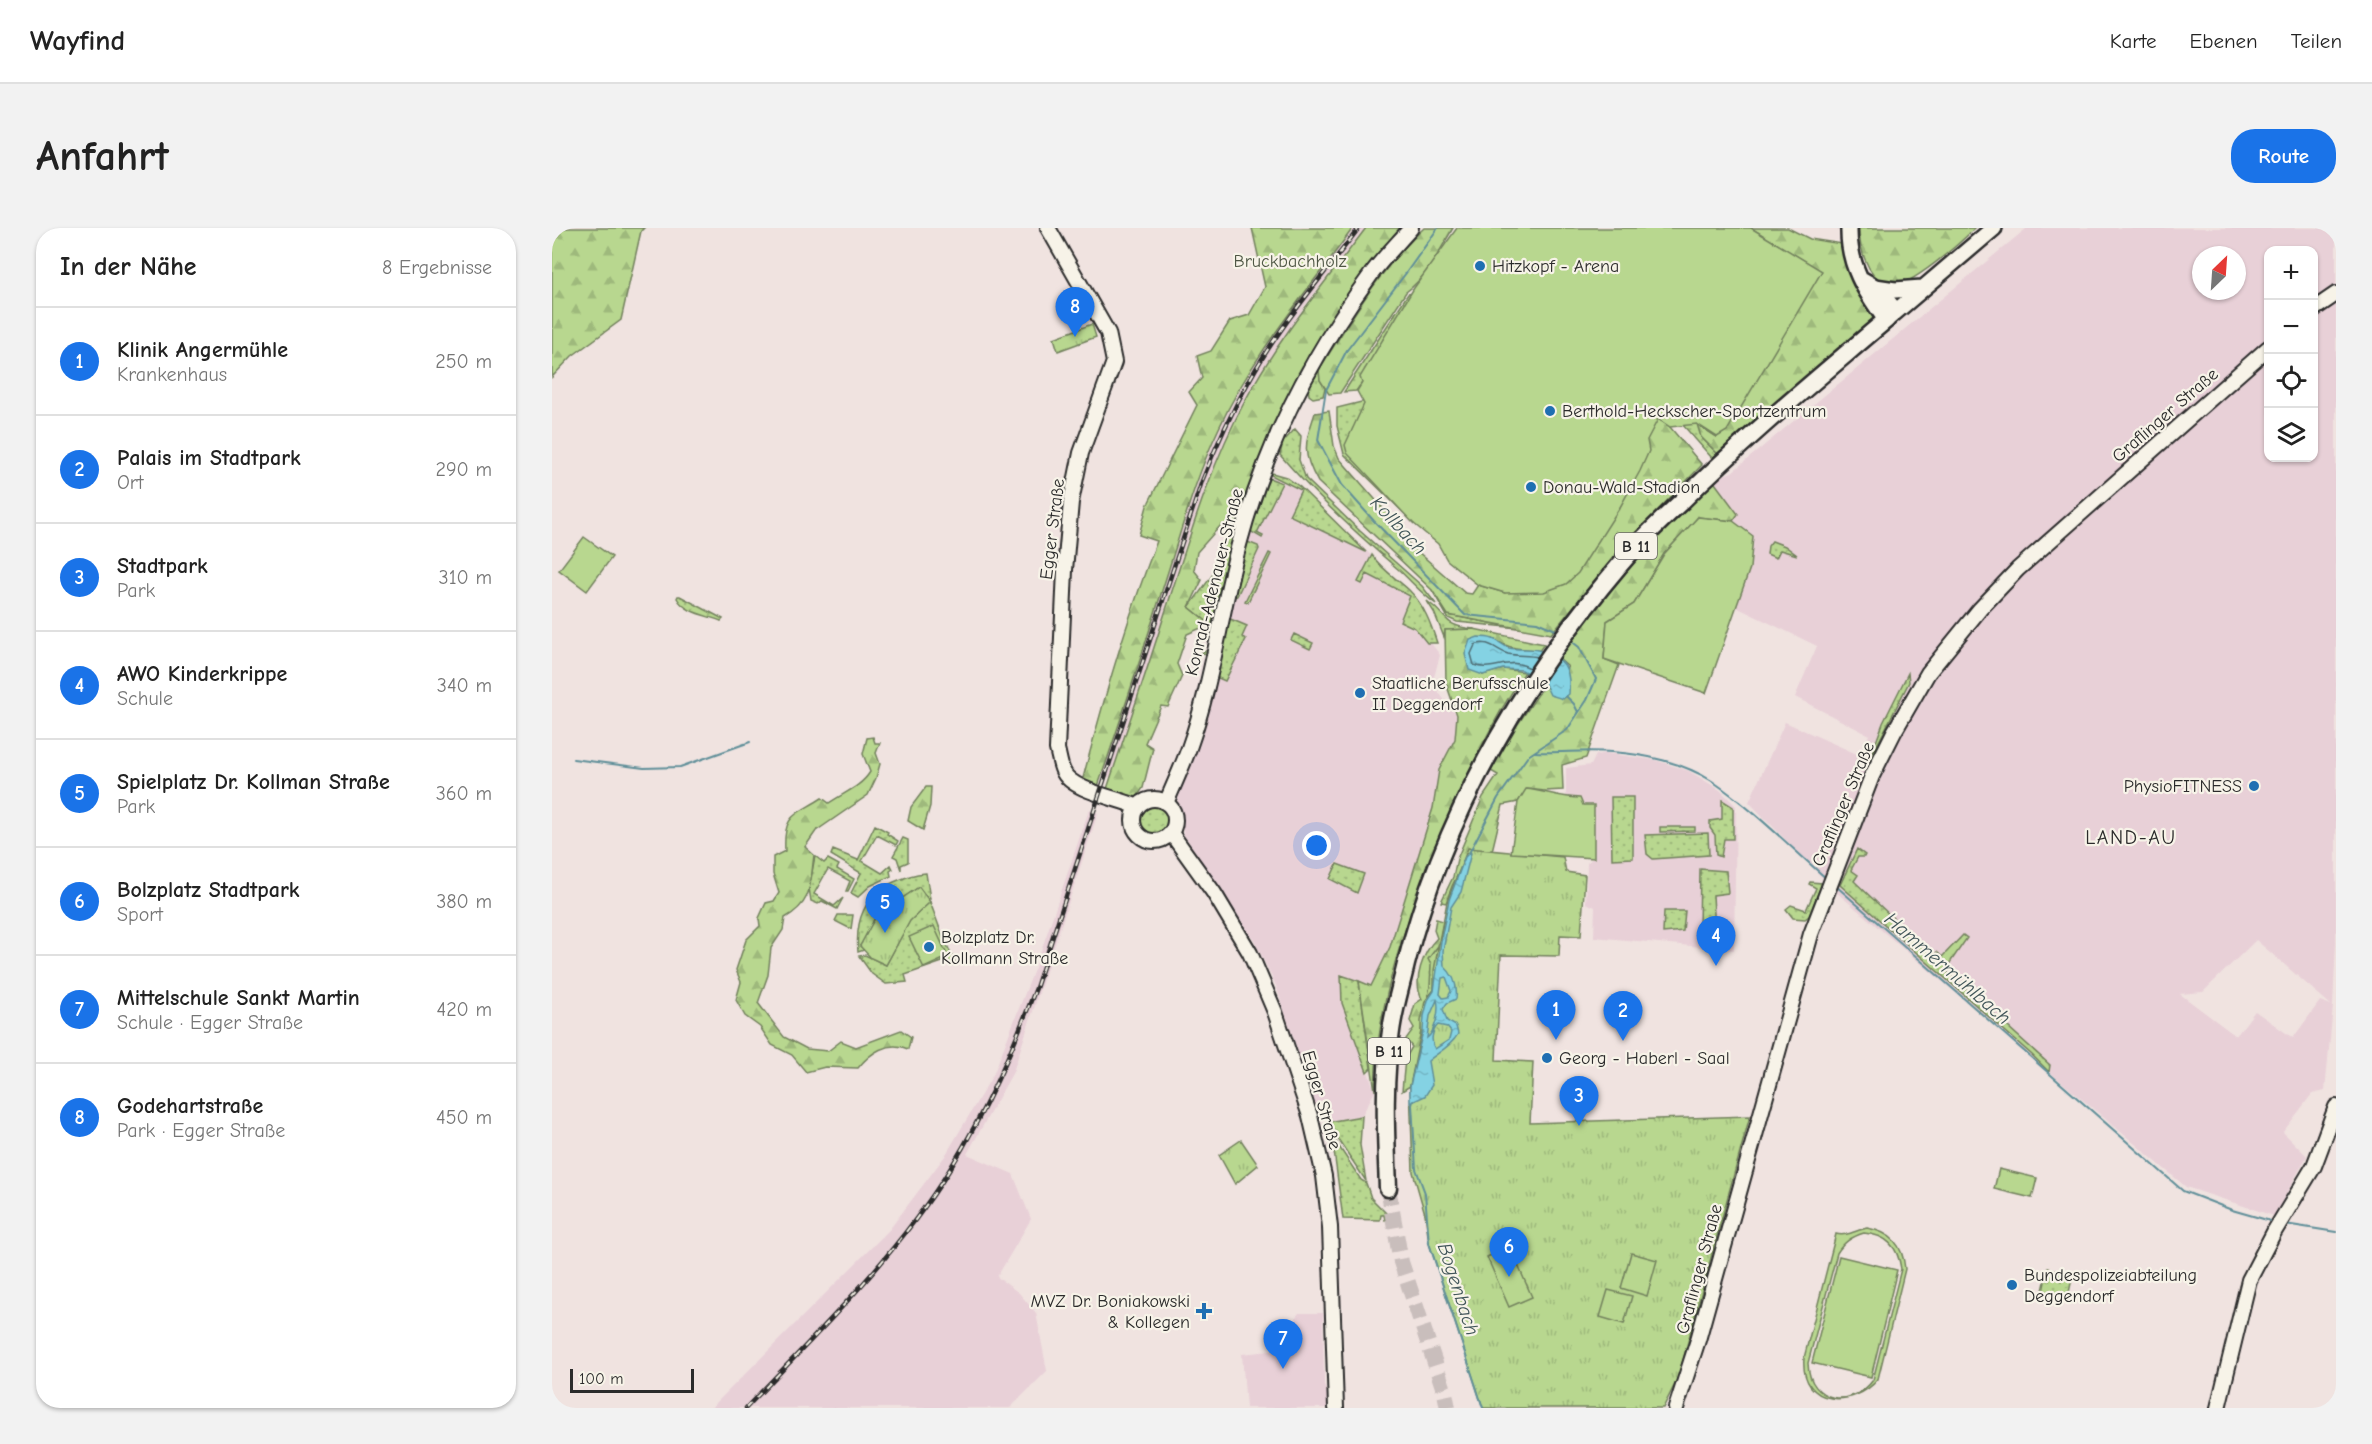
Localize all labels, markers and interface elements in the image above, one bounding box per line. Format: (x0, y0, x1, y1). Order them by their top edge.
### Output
text: Wayfind (30, 25, 125, 57)
text: Karte (2110, 29, 2157, 53)
text: Ebenen (2190, 29, 2258, 53)
text: Teilen (2291, 29, 2342, 53)
button: Route (2231, 129, 2336, 183)
text: Anfahrt (36, 132, 169, 181)
north arrow (2192, 246, 2246, 300)
map controls (2264, 246, 2318, 462)
button: + (2264, 246, 2318, 300)
park label: Bruckbachholz (1233, 251, 1347, 272)
text: In der Nähe (60, 252, 197, 282)
text: 8 Ergebnisse (382, 256, 492, 279)
place label: Hitzkopf - Arena (1492, 256, 1619, 277)
marker: Hitzkopf - Arena (1473, 259, 1487, 273)
pin: 8 (1056, 288, 1094, 337)
button: − (2264, 300, 2318, 354)
text: Klinik Angermühle (117, 337, 288, 363)
text: 1 (76, 350, 83, 373)
text: 250 m (435, 350, 492, 373)
button: locate (2264, 354, 2318, 408)
text: Krankenhaus (117, 363, 227, 386)
street label: Graflinger Straße (2108, 364, 2223, 467)
place label: Berthold-Heckscher-Sportzentrum (1562, 401, 1826, 422)
marker: Berthold-Heckscher-Sportzentrum (1543, 404, 1557, 418)
button: layers (2264, 408, 2318, 462)
text: Palais im Stadtpark (117, 445, 301, 471)
text: 2 (75, 458, 84, 481)
text: 290 m (436, 458, 492, 481)
text: Ort (117, 471, 144, 494)
street label: Egger Straße (1036, 477, 1069, 581)
place label: Donau-Wald-Stadion (1543, 477, 1700, 498)
marker: Donau-Wald-Stadion (1524, 480, 1538, 494)
street label: Konrad-Adenauer-Straße (1181, 486, 1248, 678)
water label: Kollbach (1366, 491, 1432, 559)
road number: B 11 (1615, 533, 1657, 559)
text: Stadtpark (117, 553, 208, 579)
text: 3 (75, 566, 84, 589)
text: 310 m (439, 566, 492, 589)
text: Park (117, 579, 155, 602)
text: AWO Kinderkrippe (117, 661, 287, 687)
place label: Staatliche Berufsschule II Deggendorf (1372, 673, 1549, 715)
text: 4 (75, 674, 84, 697)
text: 340 m (437, 674, 492, 697)
marker: Staatliche Berufsschule II Deggendorf (1353, 686, 1367, 700)
text: Schule (117, 687, 173, 710)
street label: Graflinger Straße (1808, 739, 1879, 870)
text: Spielplatz Dr. Kollman Straße (117, 769, 390, 795)
place label: PhysioFITNESS (2124, 776, 2242, 797)
marker: PhysioFITNESS (2247, 779, 2261, 793)
text: 5 (74, 782, 85, 805)
text: 360 m (436, 782, 492, 805)
text: Park (117, 795, 155, 818)
district label: LAND-AU (2085, 826, 2177, 849)
your location (1302, 831, 1331, 860)
text: Bolzplatz Stadtpark (117, 877, 300, 903)
pin: 5 (866, 884, 904, 933)
text: 6 (74, 890, 85, 913)
text: 380 m (436, 890, 492, 913)
text: Sport (117, 903, 163, 926)
water label: Hammermühlbach (1880, 907, 2015, 1029)
pin: 4 (1696, 916, 1736, 966)
place label: Bolzplatz Dr. Kollmann Straße (941, 927, 1068, 969)
marker: Bolzplatz Dr. Kollmann Straße (922, 940, 936, 954)
text: Mittelschule Sankt Martin (117, 985, 360, 1011)
pin: 1 (1536, 990, 1576, 1040)
pin: 2 (1604, 992, 1642, 1041)
text: 7 (75, 998, 84, 1021)
text: 420 m (436, 998, 492, 1021)
text: Schule · Egger Straße (117, 1011, 303, 1034)
road number: B 11 (1368, 1038, 1410, 1064)
street label: Egger Straße (1297, 1048, 1346, 1152)
place label: Georg - Haberl - Saal (1559, 1048, 1730, 1069)
marker: Georg - Haberl - Saal (1540, 1051, 1554, 1065)
pin: 3 (1560, 1076, 1598, 1126)
text: Godehartstraße (117, 1093, 263, 1119)
text: 8 (74, 1106, 85, 1129)
text: 450 m (436, 1106, 492, 1129)
text: Park · Egger Straße (117, 1119, 285, 1142)
street label: Graflinger Straße (1672, 1202, 1727, 1336)
pin: 6 (1490, 1228, 1528, 1277)
water label: Bogenbach (1433, 1240, 1484, 1338)
place label: Bundespolizeiabteilung Deggendorf (2024, 1265, 2197, 1307)
marker: Bundespolizeiabteilung Deggendorf (2005, 1278, 2019, 1292)
place label: MVZ Dr. Boniakowski & Kollegen (1031, 1291, 1190, 1333)
marker: MVZ Dr. Boniakowski & Kollegen (1195, 1302, 1213, 1320)
pin: 7 (1264, 1320, 1302, 1369)
scale bar (570, 1366, 694, 1394)
text: 100 m (579, 1370, 623, 1388)

